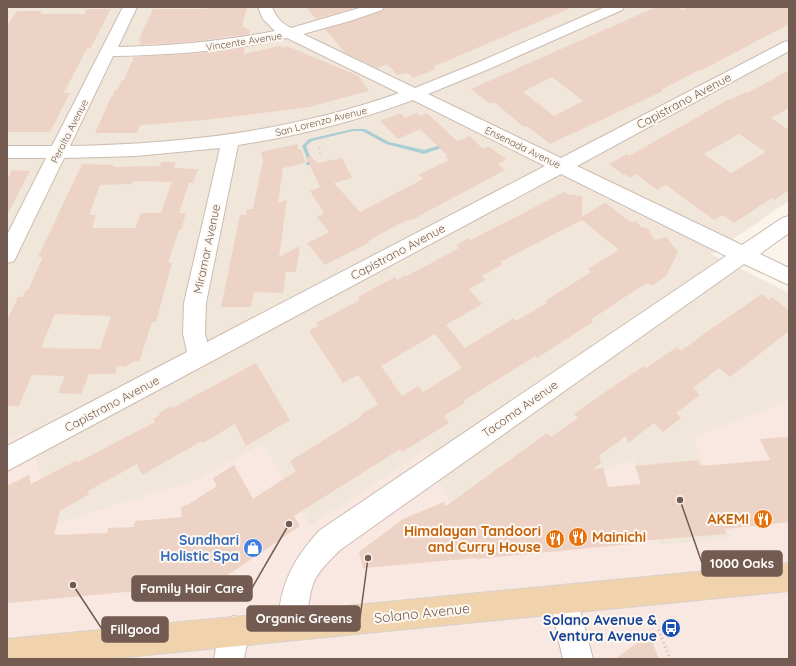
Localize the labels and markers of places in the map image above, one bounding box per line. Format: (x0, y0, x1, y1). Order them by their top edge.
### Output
restaurant icon: AKEMI (752, 508, 774, 530)
place label: AKEMI (708, 510, 749, 528)
place label: Himalayan Tandoori and Curry House (404, 522, 541, 556)
restaurant icon: Mainichi (567, 526, 589, 548)
restaurant icon: Himalayan Tandoori and Curry House (544, 528, 566, 550)
place label: Mainichi (592, 528, 646, 546)
place label: Sundhari Holistic Spa (160, 531, 239, 565)
shop icon: Sundhari Holistic Spa (242, 537, 264, 559)
callout: 1000 Oaks (702, 551, 782, 576)
callout: Family Hair Care (132, 576, 252, 601)
callout: Organic Greens (247, 606, 360, 631)
place label: Solano Avenue & Ventura Avenue (543, 611, 657, 645)
callout: Fillgood (102, 617, 168, 642)
bus stop icon: Solano Avenue & Ventura Avenue (660, 617, 682, 639)

